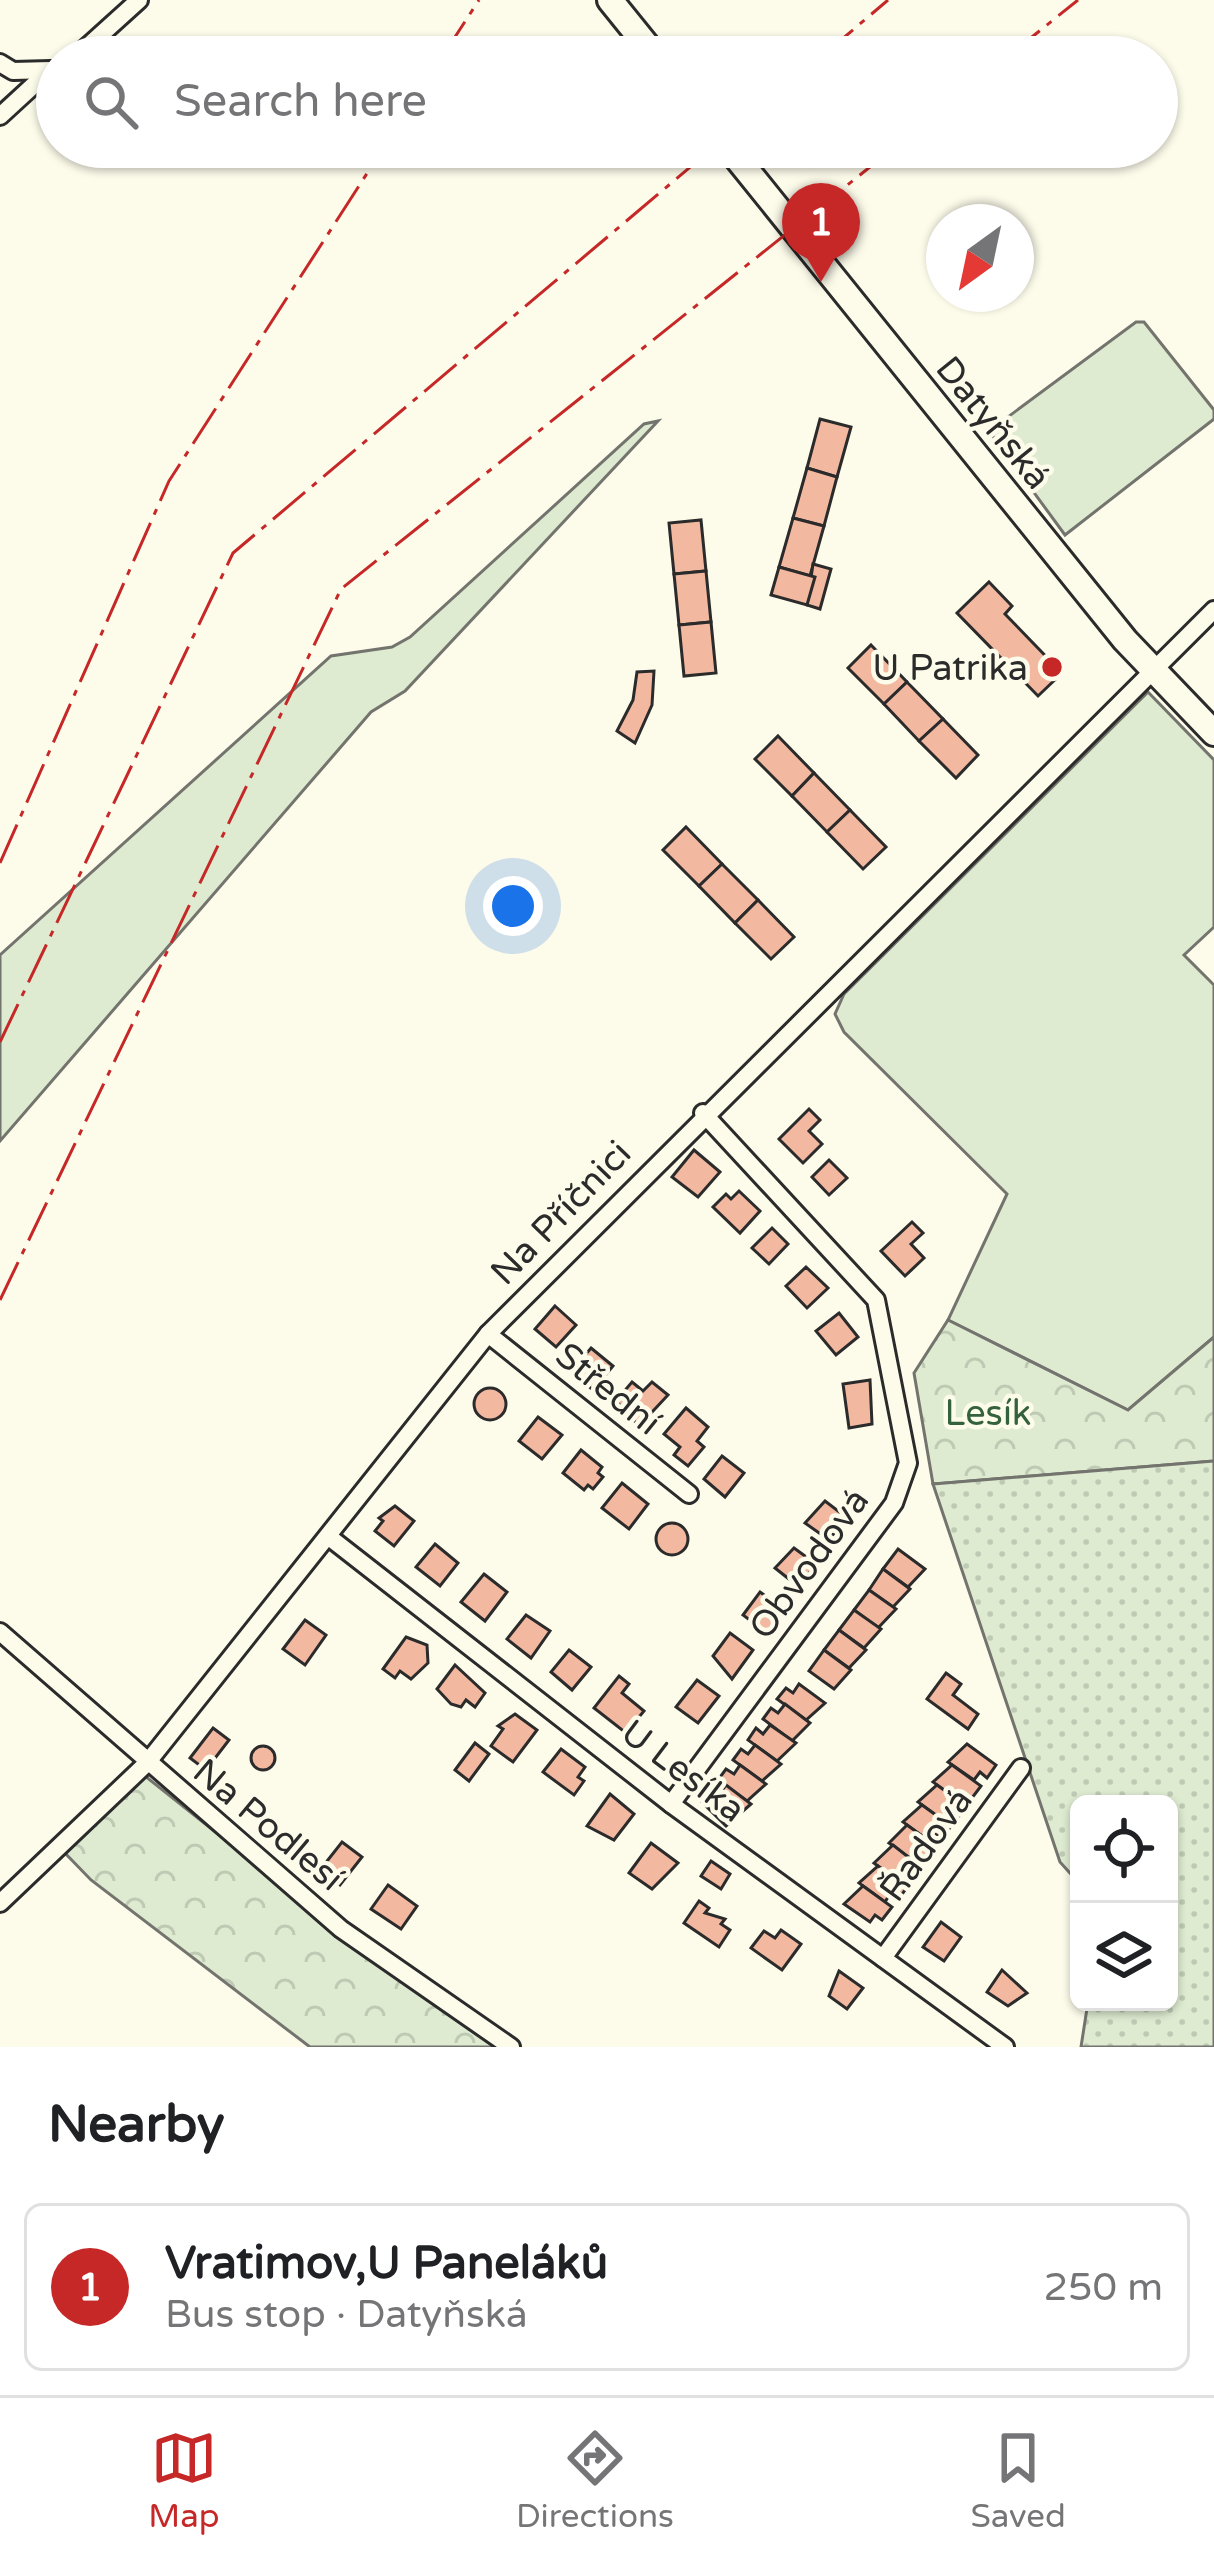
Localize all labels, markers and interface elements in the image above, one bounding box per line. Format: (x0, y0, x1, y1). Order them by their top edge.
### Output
search box (36, 36, 1178, 168)
icon: search (78, 69, 144, 135)
text: Search here (174, 75, 427, 129)
pin: 1 (782, 183, 860, 282)
north arrow (926, 204, 1034, 312)
street label: Datyňská (926, 348, 1059, 498)
place label: U Patrika (872, 647, 1028, 690)
marker: U Patrika (1039, 654, 1065, 680)
your location (483, 876, 543, 936)
street label: Na Příčnici (482, 1132, 640, 1294)
street label: Střední (547, 1334, 669, 1444)
park label: Lesík (945, 1392, 1031, 1435)
street label: Obvodová (740, 1480, 878, 1648)
street label: U Lesíka (613, 1711, 753, 1832)
street label: Na Podlesí (184, 1750, 352, 1900)
street label: Řadová (871, 1780, 982, 1910)
map controls (1070, 1795, 1178, 2011)
button: locate (1070, 1795, 1178, 1903)
button: layers (1070, 1903, 1178, 2011)
text: Nearby (48, 2094, 225, 2156)
text: Vratimov,U Paneláků (165, 2237, 608, 2291)
text: 1 (78, 2264, 102, 2311)
text: 250 m (1044, 2264, 1163, 2311)
text: Bus stop · Datyňská (165, 2291, 528, 2338)
tab: Map (148, 2425, 220, 2536)
tab: Directions (516, 2425, 674, 2536)
tab: Saved (970, 2425, 1066, 2536)

